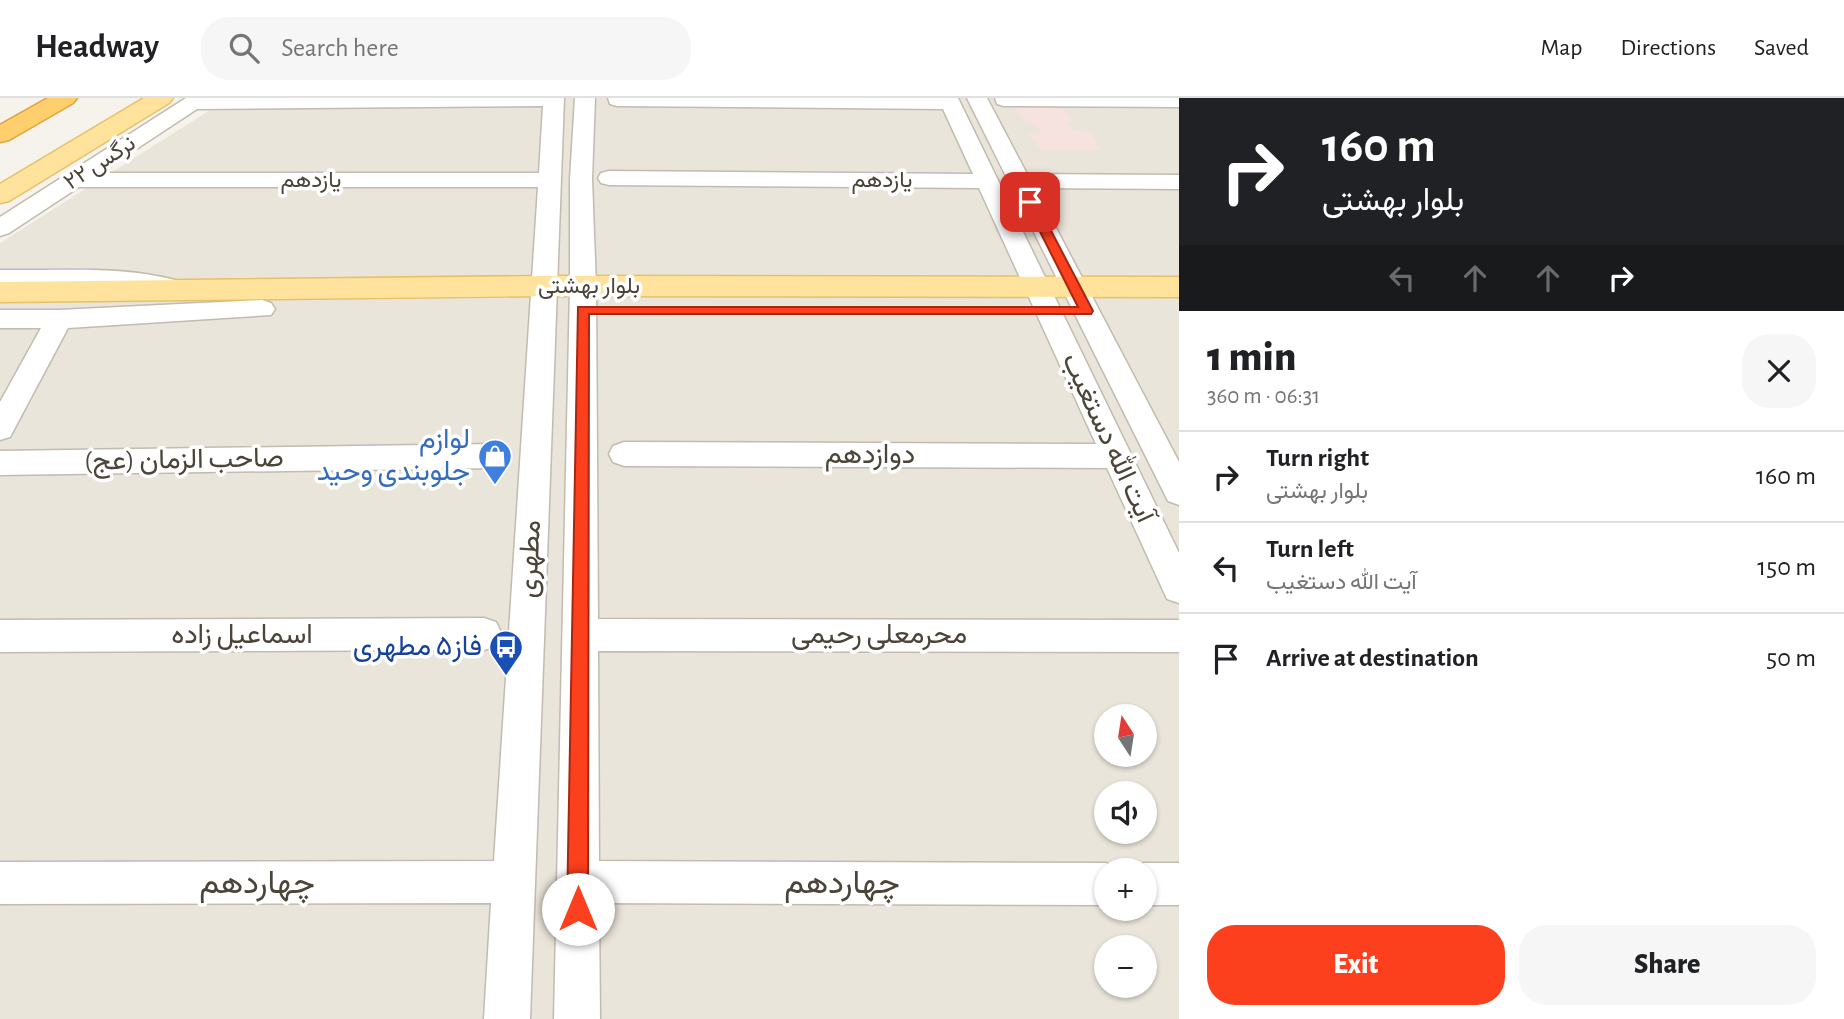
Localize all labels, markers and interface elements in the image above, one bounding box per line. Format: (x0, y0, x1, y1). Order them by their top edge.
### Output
search box (201, 17, 691, 80)
icon: search (225, 29, 263, 67)
text: Headway (35, 31, 159, 64)
text: Search here (281, 35, 399, 61)
text: Map (1540, 36, 1582, 60)
text: Directions (1620, 36, 1716, 60)
text: Saved (1754, 36, 1809, 60)
text: 160 m (1322, 122, 1436, 171)
icon: right (1207, 126, 1298, 217)
street label: نرگس ۲۲ (60, 131, 141, 196)
street label: یازدهم (281, 169, 341, 194)
street label: یازدهم (852, 169, 912, 194)
pin (1000, 172, 1060, 232)
icon: arrive (1011, 183, 1049, 221)
text: بلوار بهشتی (1322, 184, 1464, 216)
icon: left (1383, 259, 1421, 297)
icon: ahead (1456, 259, 1494, 297)
icon: ahead (1529, 259, 1567, 297)
icon: right (1602, 259, 1640, 297)
street label: بلوار بهشتی (538, 275, 640, 300)
button: close (1742, 334, 1816, 408)
text: 1 min (1207, 336, 1296, 378)
street label: آیت الله دستغیب (1056, 347, 1164, 530)
text: 360 m · 06:31 (1207, 385, 1320, 408)
place label: لوازم جلوبندی وحید (317, 426, 470, 488)
shop icon: لوازم جلوبندی وحید (476, 437, 514, 486)
street label: دوازدهم (825, 441, 915, 472)
street label: صاحب الزمان (عج) (84, 444, 284, 480)
text: Turn right (1266, 445, 1369, 471)
icon: right (1207, 458, 1245, 496)
text: 160 m (1756, 463, 1816, 489)
text: بلوار بهشتی (1266, 480, 1368, 503)
street label: مطهری (514, 519, 548, 599)
text: Turn left (1266, 536, 1354, 562)
icon: left (1207, 549, 1245, 587)
text: 150 m (1757, 554, 1816, 580)
text: آیت الله دستغیب (1266, 571, 1417, 594)
street label: اسماعیل زاده (171, 621, 313, 651)
street label: محرمعلی رحیمی (791, 621, 967, 651)
bus stop icon: فاز۵ مطهری (487, 628, 525, 677)
place label: فاز۵ مطهری (353, 633, 482, 663)
icon: arrive (1207, 640, 1245, 678)
text: Arrive at destination (1266, 645, 1479, 671)
text: 50 m (1766, 645, 1816, 671)
north arrow (1094, 704, 1157, 766)
map controls (1094, 704, 1157, 998)
button: sound (1094, 781, 1157, 844)
button: + (1094, 858, 1157, 921)
street label: چهاردهم (199, 867, 315, 904)
street label: چهاردهم (784, 867, 900, 904)
position arrow (541, 872, 615, 946)
button: Exit (1207, 925, 1505, 1005)
button: Share (1519, 925, 1816, 1005)
button: − (1094, 935, 1157, 998)

